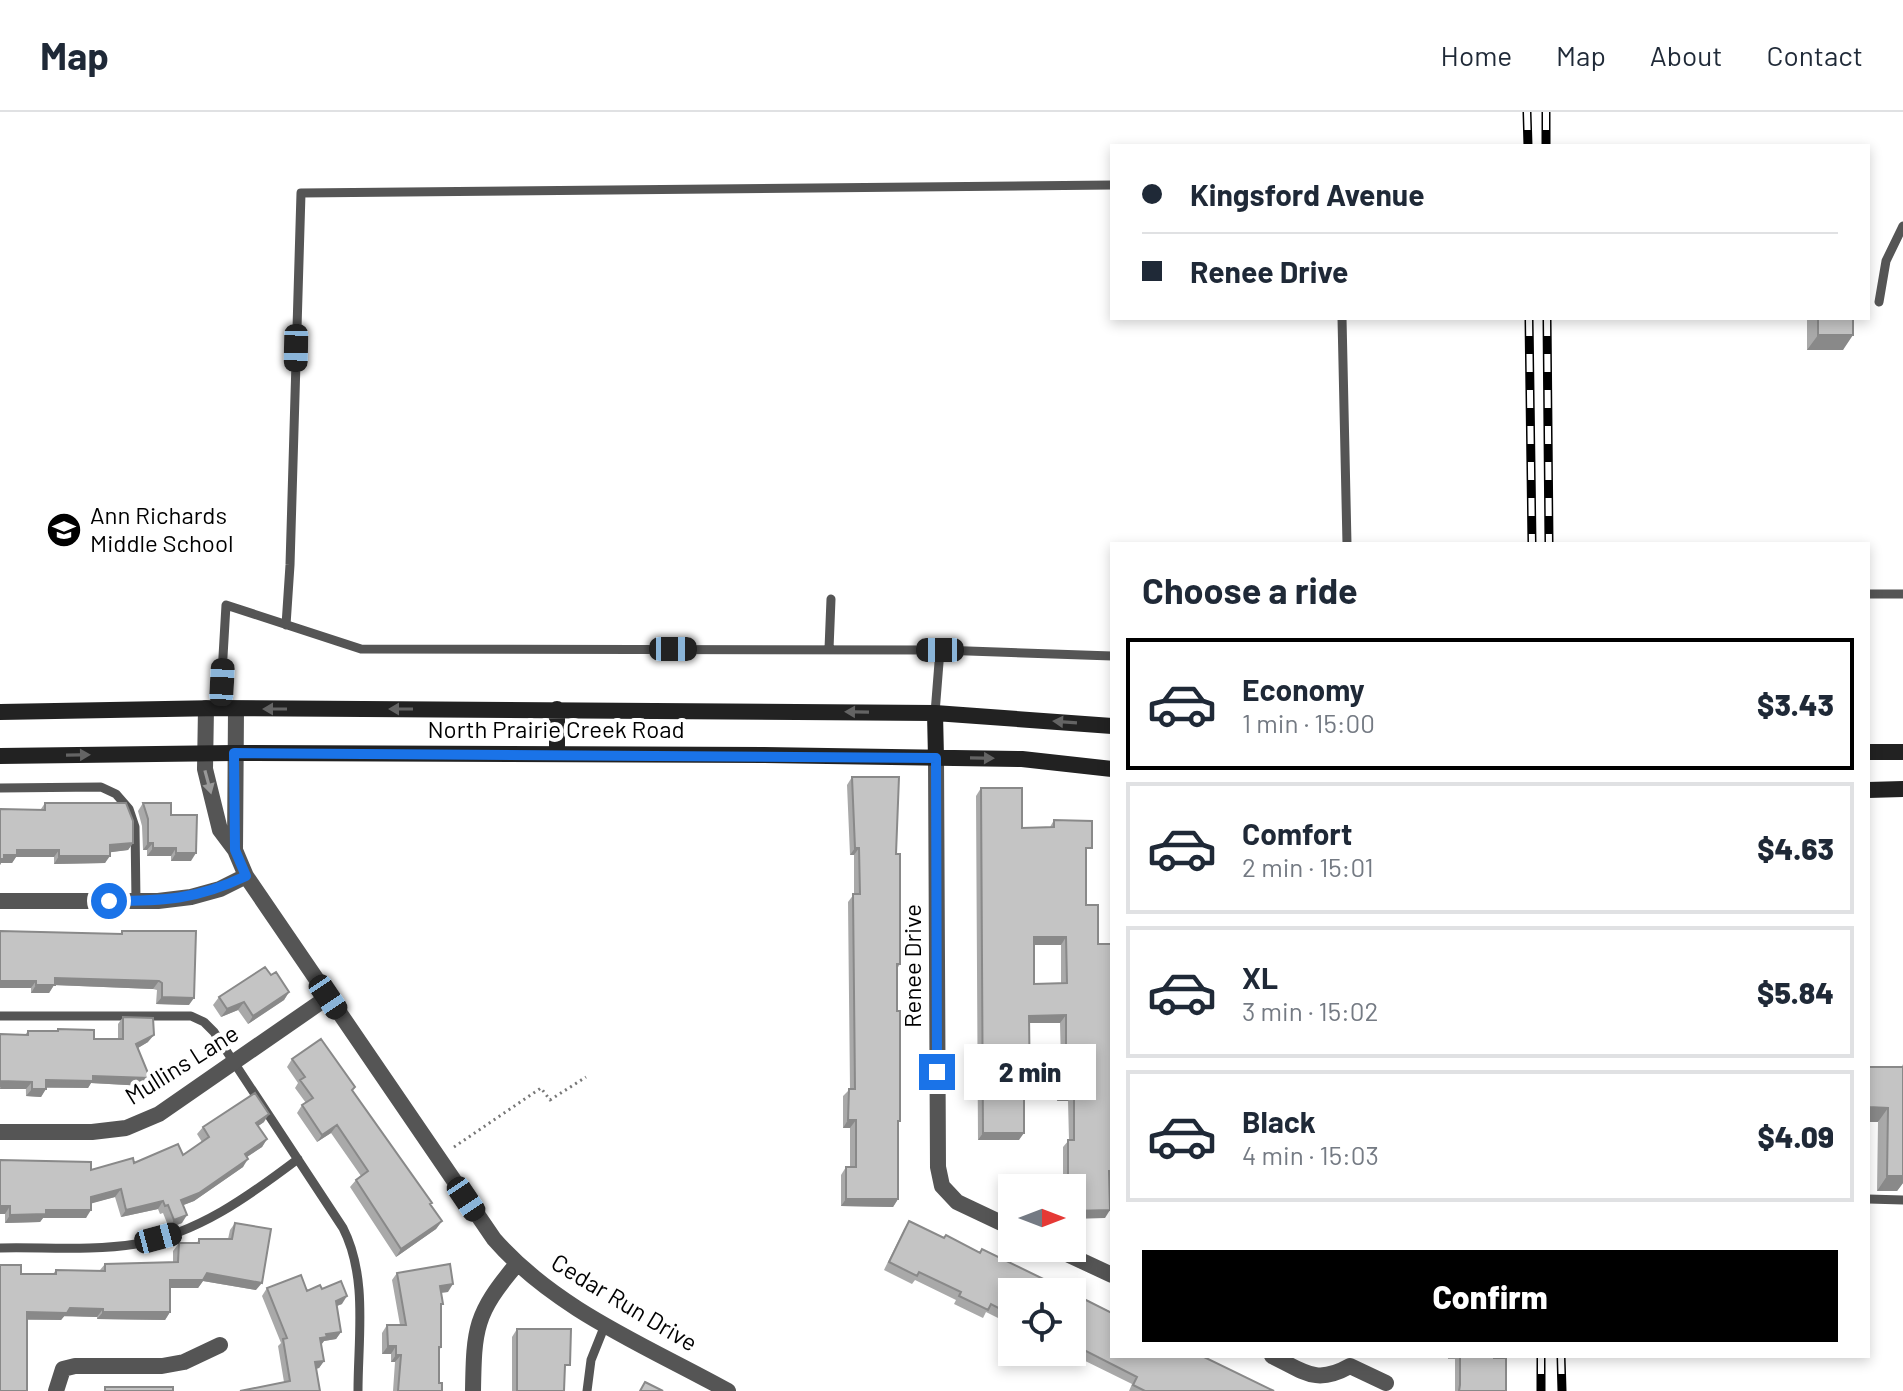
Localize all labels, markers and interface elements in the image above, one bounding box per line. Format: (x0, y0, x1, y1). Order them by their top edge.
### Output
text: Map (40, 32, 109, 78)
text: Home (1441, 38, 1512, 72)
text: Map (1556, 38, 1606, 72)
text: About (1650, 38, 1722, 72)
text: Contact (1766, 38, 1863, 72)
text: Kingsford Avenue (1190, 176, 1425, 212)
text: Renee Drive (1190, 253, 1348, 289)
car (284, 324, 308, 372)
place label: Ann Richards Middle School (90, 500, 234, 557)
school or university icon: Ann Richards Middle School (45, 511, 83, 549)
text: Choose a ride (1142, 568, 1358, 611)
car (649, 637, 697, 661)
car (916, 638, 964, 662)
car (209, 657, 235, 707)
icon: car (1146, 668, 1218, 740)
text: Economy (1242, 671, 1365, 707)
text: $3.43 (1757, 686, 1834, 722)
one-way arrow (262, 703, 287, 715)
one-way arrow (388, 703, 413, 715)
one-way arrow (844, 706, 869, 718)
text: 1 min · 15:00 (1242, 707, 1375, 738)
street label: North Prairie Creek Road (427, 714, 685, 743)
one-way arrow (1052, 715, 1077, 728)
one-way arrow (66, 749, 91, 762)
one-way arrow (970, 752, 995, 764)
one-way arrow (203, 770, 215, 795)
icon: car (1146, 812, 1218, 884)
text: Comfort (1242, 815, 1352, 851)
text: $4.63 (1757, 830, 1834, 866)
text: 2 min · 15:01 (1242, 851, 1373, 882)
route start (91, 883, 127, 919)
street label: Renee Drive (897, 904, 926, 1028)
icon: car (1146, 956, 1218, 1028)
text: XL (1242, 959, 1278, 995)
car (305, 970, 351, 1024)
text: $5.84 (1757, 974, 1834, 1010)
text: 3 min · 15:02 (1242, 995, 1379, 1026)
street label: Mullins Lane (119, 1018, 243, 1110)
callout: 2 min (965, 1044, 1097, 1100)
route end (919, 1054, 955, 1090)
text: 2 min (999, 1056, 1061, 1087)
icon: car (1146, 1100, 1218, 1172)
text: Black (1242, 1103, 1316, 1139)
text: $4.09 (1758, 1118, 1834, 1154)
text: 4 min · 15:03 (1242, 1139, 1379, 1170)
car (443, 1172, 489, 1226)
north arrow (998, 1174, 1086, 1262)
map controls (998, 1174, 1086, 1366)
car (132, 1220, 184, 1256)
street label: Cedar Run Drive (547, 1247, 703, 1357)
button: Confirm (1142, 1250, 1838, 1342)
button: locate (998, 1278, 1086, 1366)

